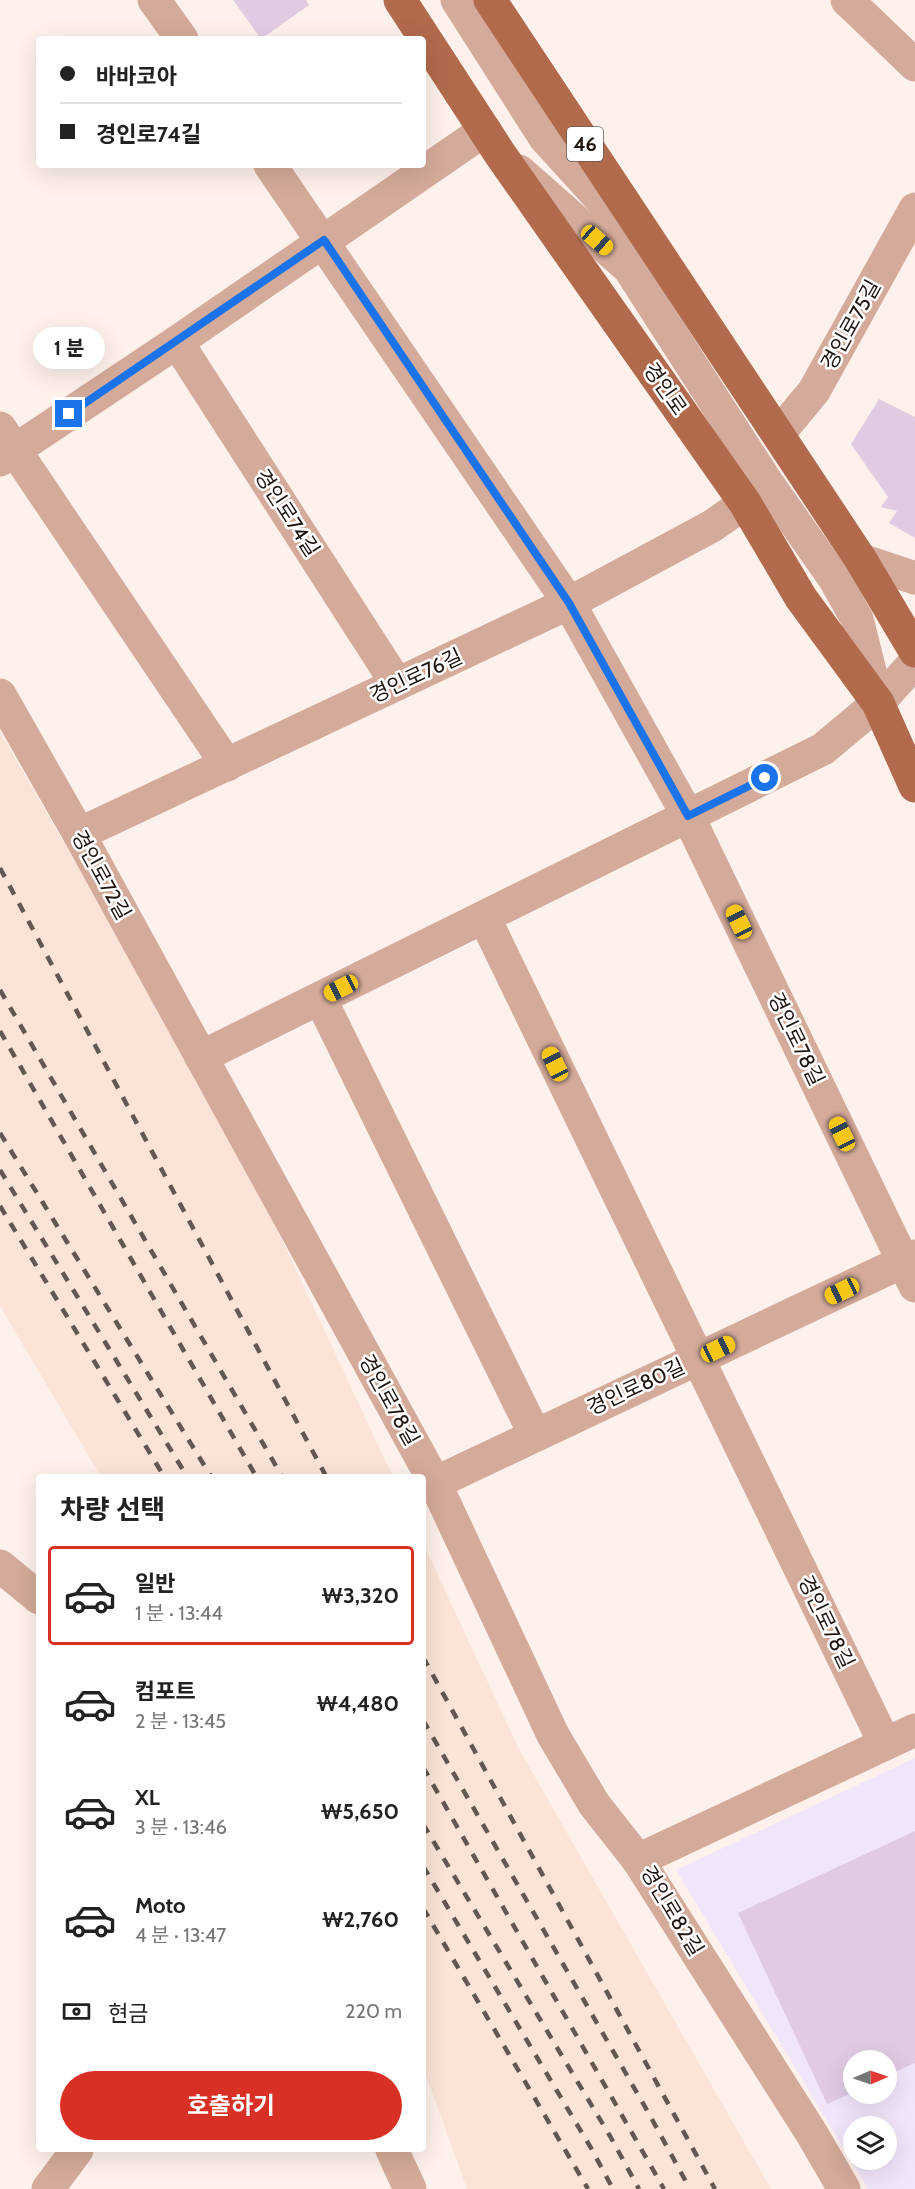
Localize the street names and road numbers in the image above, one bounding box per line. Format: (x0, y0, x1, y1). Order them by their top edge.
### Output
road number: 46 (567, 127, 603, 161)
street label: 경인로75길 (816, 275, 886, 374)
street label: 경인로 (639, 358, 692, 420)
street label: 경인로74길 (250, 464, 325, 561)
street label: 경인로76길 (366, 643, 466, 708)
street label: 경인로72길 (67, 825, 136, 924)
street label: 경인로78길 (763, 988, 830, 1089)
street label: 경인로78길 (354, 1350, 425, 1450)
street label: 경인로80길 (583, 1353, 689, 1420)
street label: 경인로78길 (793, 1571, 860, 1672)
street label: 경인로82길 (636, 1861, 709, 1960)

